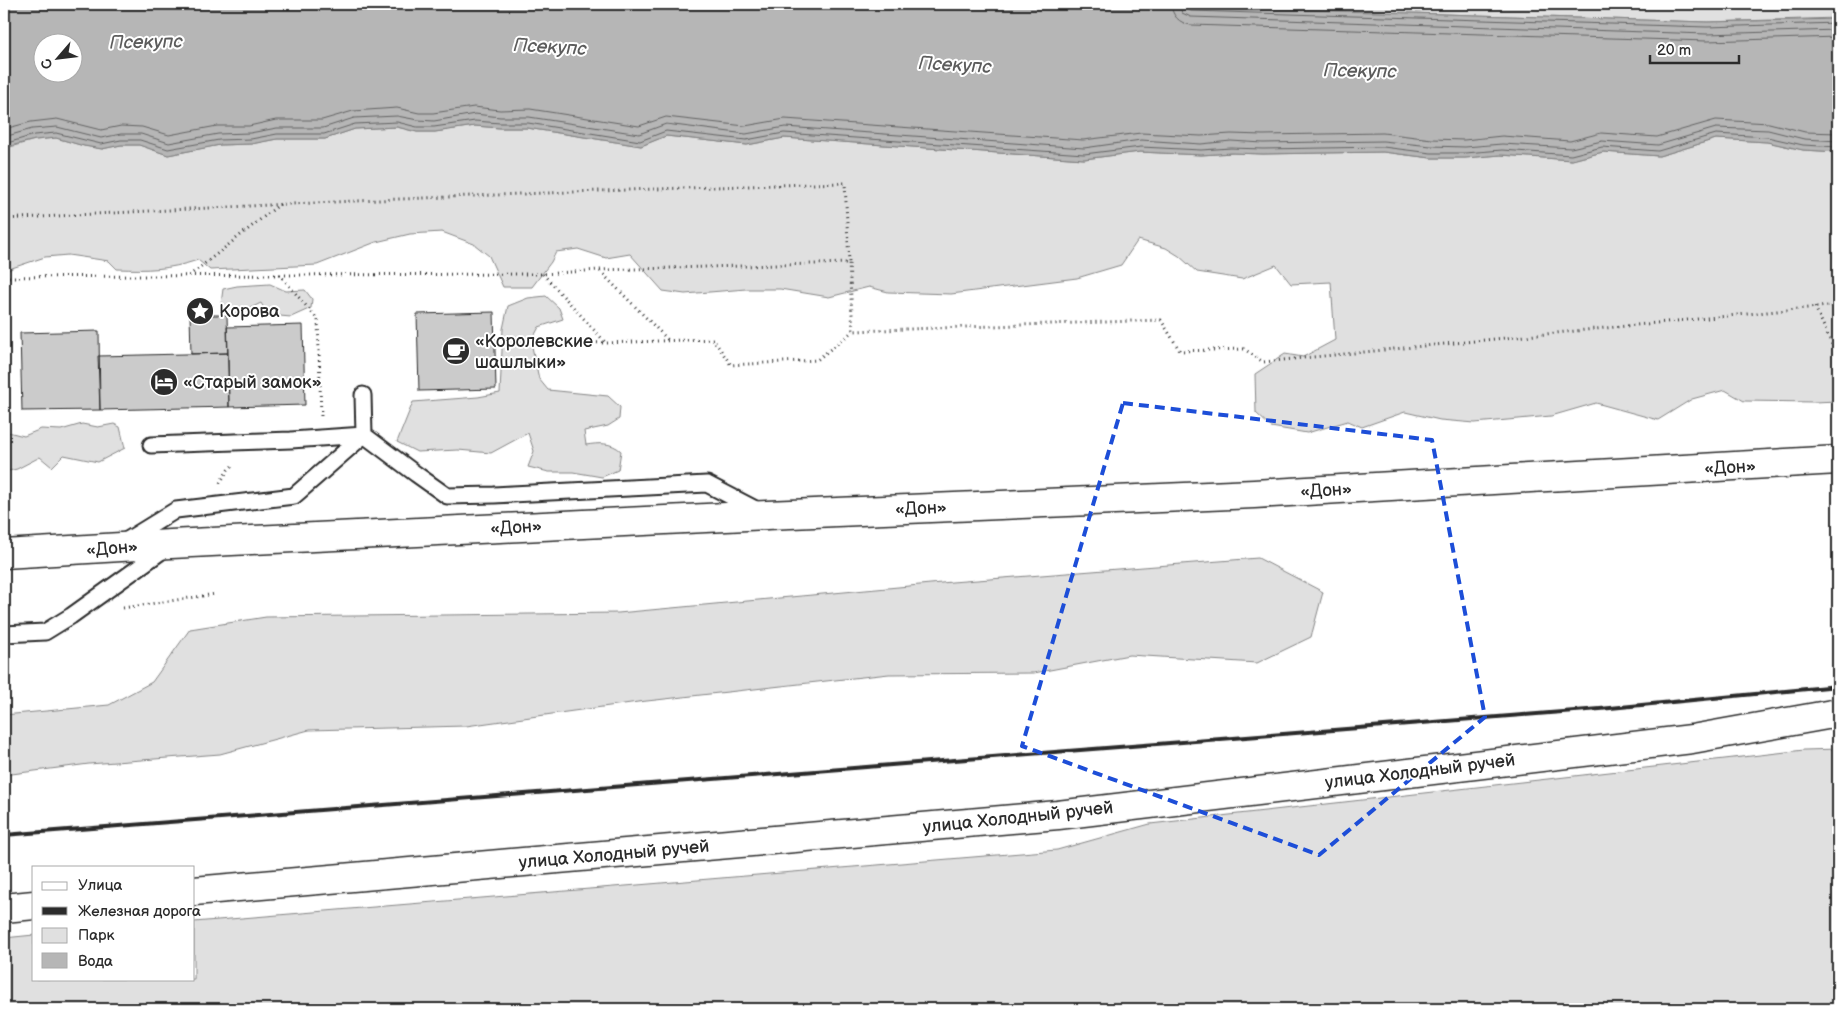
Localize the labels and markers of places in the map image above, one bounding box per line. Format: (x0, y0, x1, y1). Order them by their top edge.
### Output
place icon: Корова (185, 296, 215, 326)
place label: Корова (219, 301, 280, 322)
place label: «Королевские шашлыки» (475, 331, 593, 373)
cafe icon: «Королевские шашлыки» (441, 336, 471, 366)
hotel icon: «Старый замок» (149, 367, 179, 397)
place label: «Старый замок» (183, 372, 322, 393)

